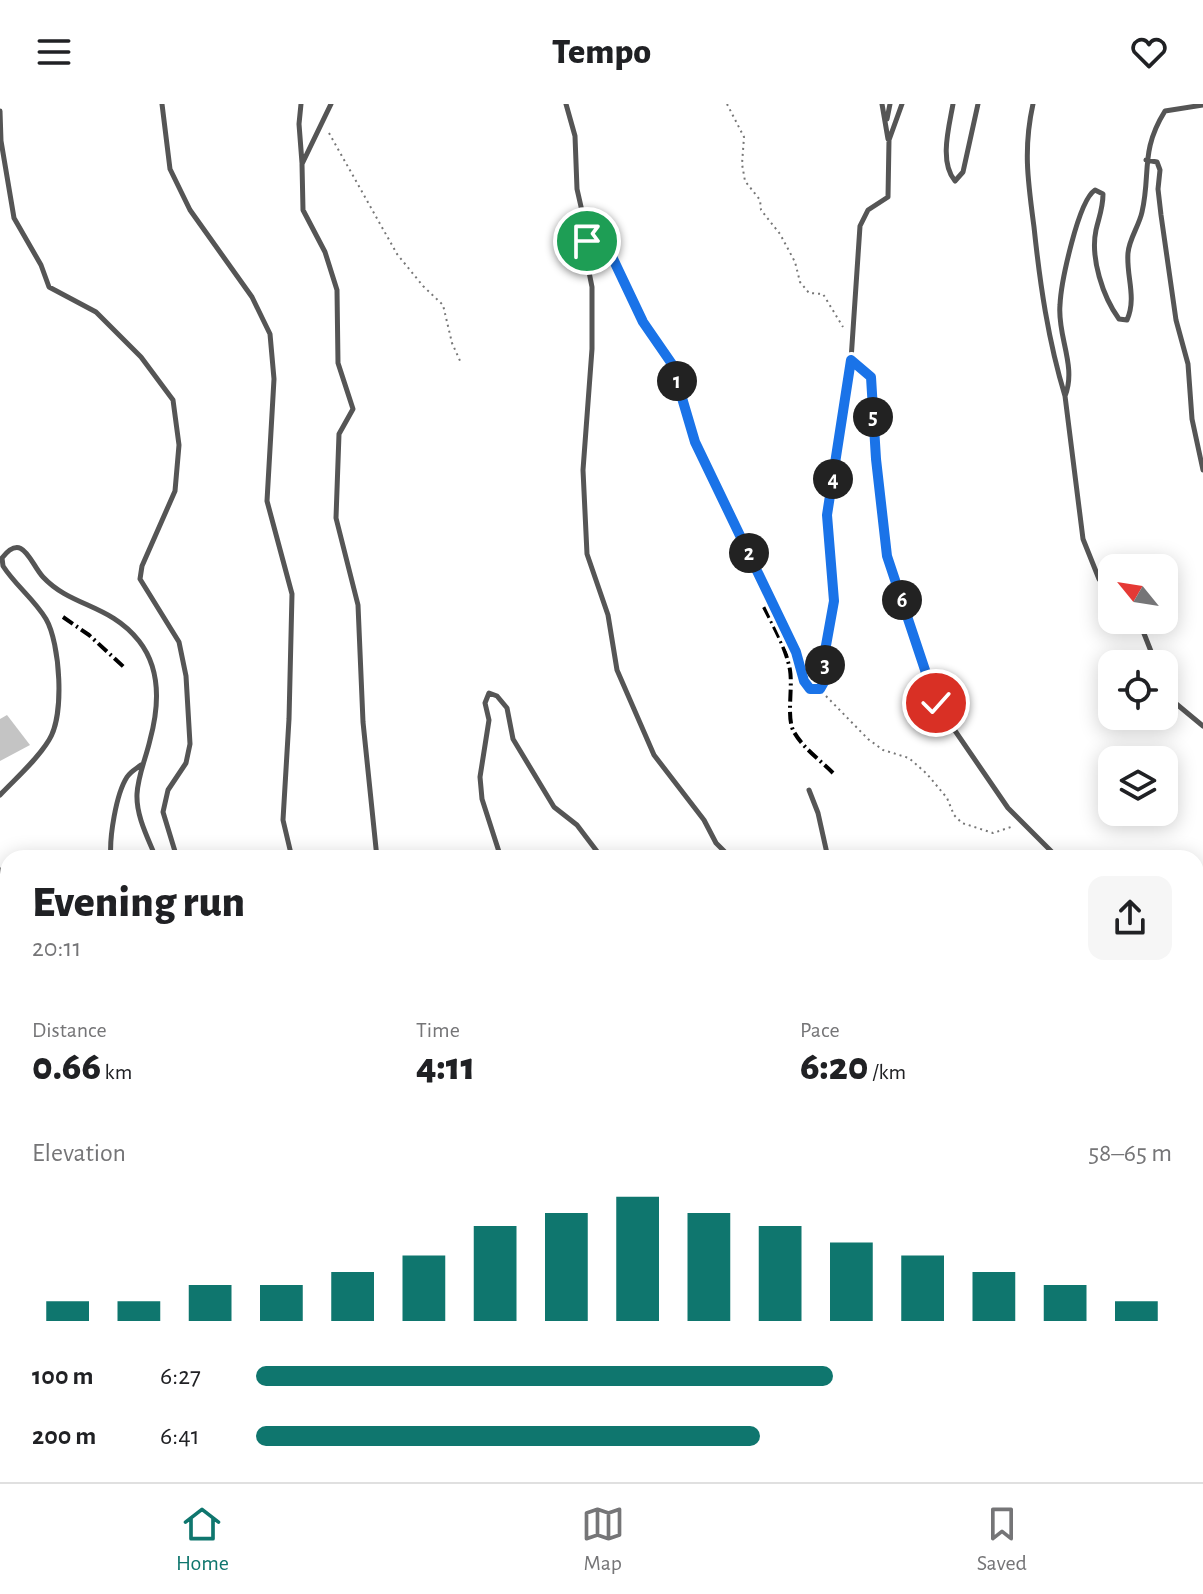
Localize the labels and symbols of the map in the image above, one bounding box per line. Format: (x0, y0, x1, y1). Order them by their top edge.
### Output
pin (553, 207, 621, 275)
pin: 1 (657, 361, 697, 401)
pin: 5 (853, 397, 893, 437)
pin: 4 (813, 459, 853, 499)
pin: 2 (729, 533, 769, 573)
north arrow (1098, 554, 1178, 634)
pin: 6 (882, 580, 922, 620)
pin: 3 (805, 645, 845, 685)
pin (902, 669, 970, 737)

